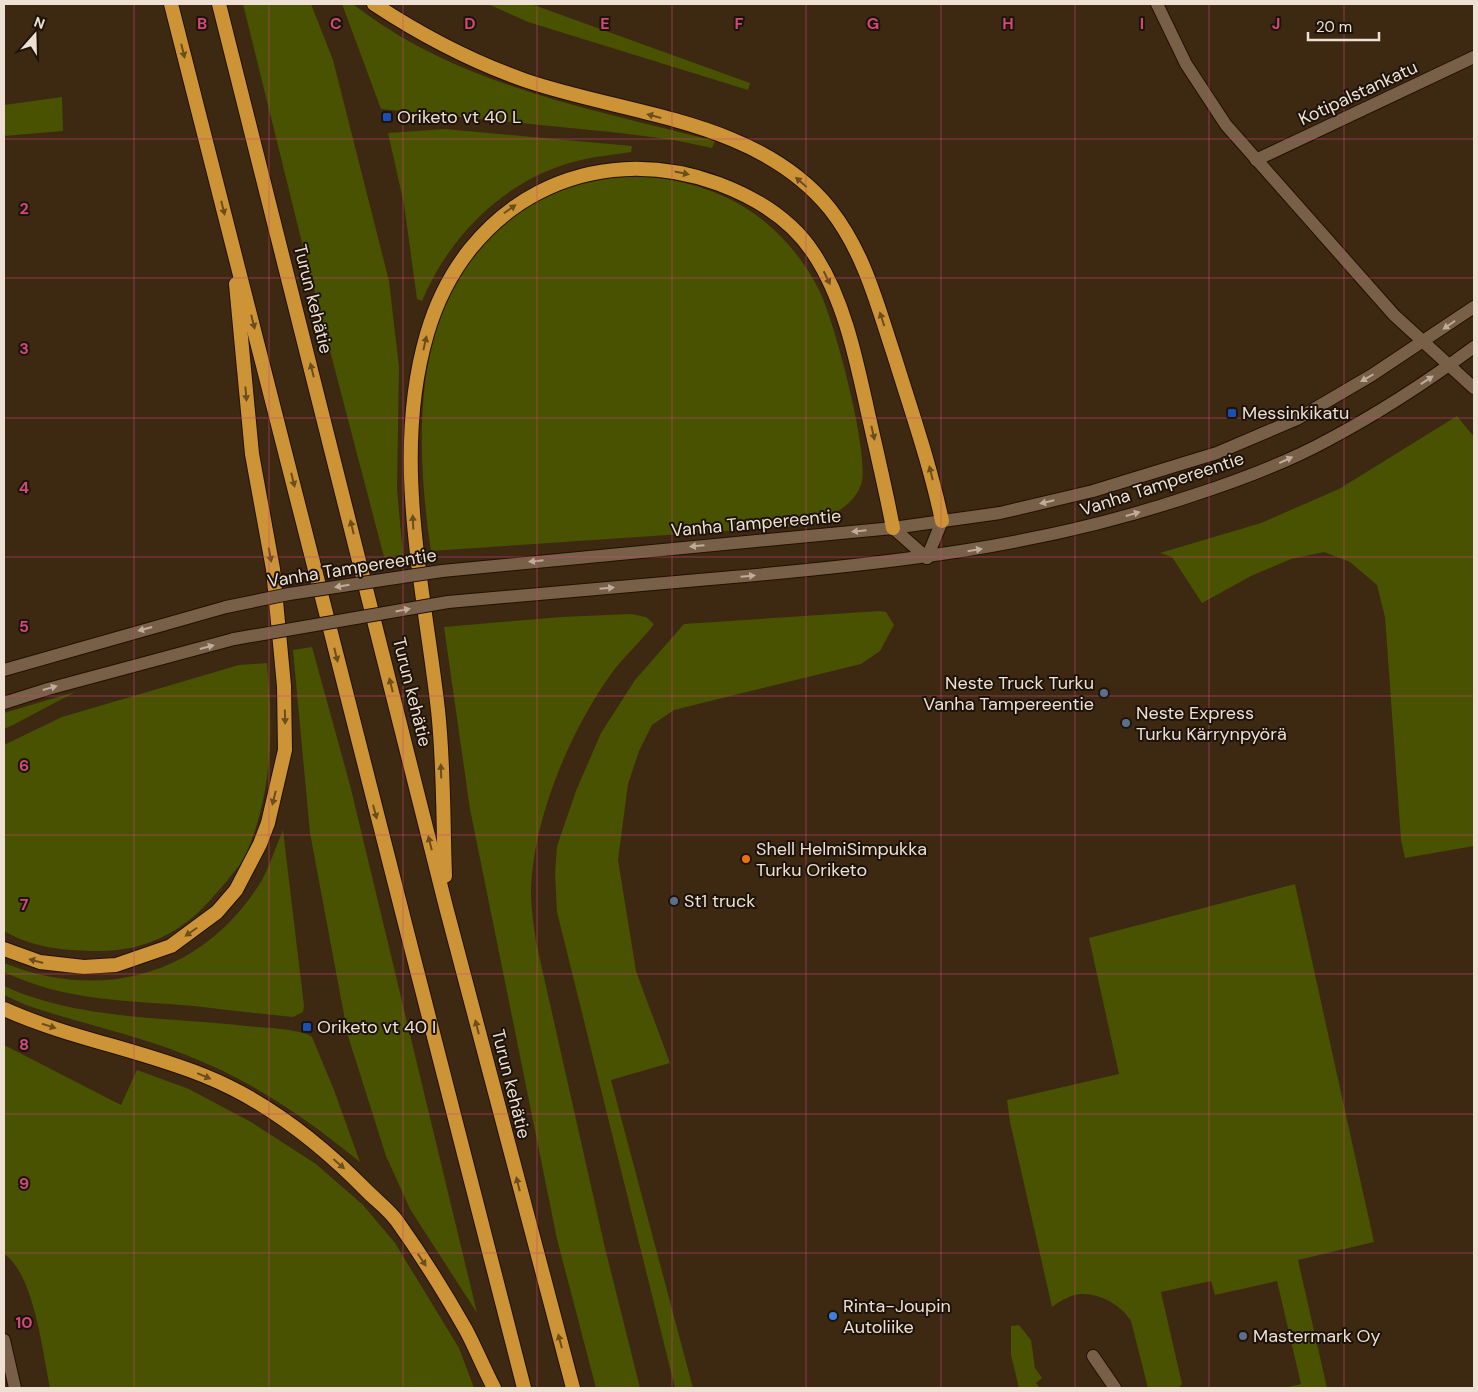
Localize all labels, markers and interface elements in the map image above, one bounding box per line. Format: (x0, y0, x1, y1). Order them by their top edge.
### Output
north arrow (10, 10, 60, 60)
scale bar (1308, 10, 1379, 42)
text: N (32, 13, 47, 33)
text: B (197, 13, 207, 34)
text: C (330, 13, 342, 34)
text: D (464, 13, 476, 34)
text: E (600, 13, 610, 34)
text: F (735, 13, 744, 34)
text: G (867, 13, 879, 34)
text: H (1002, 13, 1014, 34)
text: I (1140, 13, 1144, 34)
text: J (1272, 13, 1280, 34)
text: 20 m (1316, 17, 1352, 37)
one-way arrow (179, 43, 187, 59)
street label: Kotipalstankatu (1295, 55, 1421, 131)
place label: Oriketo vt 40 L (397, 105, 521, 129)
marker: Oriketo vt 40 L (381, 111, 393, 123)
one-way arrow (646, 111, 661, 119)
one-way arrow (674, 169, 689, 177)
one-way arrow (794, 176, 807, 187)
text: 2 (19, 198, 29, 219)
one-way arrow (220, 201, 228, 216)
one-way arrow (503, 204, 517, 214)
street label: Turun kehätie (288, 242, 338, 356)
one-way arrow (822, 270, 831, 285)
one-way arrow (877, 311, 885, 326)
one-way arrow (249, 315, 257, 330)
one-way arrow (1442, 320, 1456, 330)
one-way arrow (421, 335, 429, 350)
text: 3 (19, 338, 29, 359)
one-way arrow (308, 362, 316, 377)
one-way arrow (1361, 374, 1374, 383)
one-way arrow (1420, 375, 1434, 384)
one-way arrow (242, 387, 250, 403)
place label: Messinkikatu (1242, 401, 1349, 425)
marker: Messinkikatu (1226, 407, 1238, 419)
one-way arrow (869, 426, 877, 441)
street label: Vanha Tampereentie (1077, 446, 1247, 522)
one-way arrow (1279, 455, 1293, 463)
one-way arrow (927, 466, 935, 481)
one-way arrow (289, 472, 297, 487)
text: 4 (19, 477, 29, 498)
one-way arrow (1039, 498, 1054, 506)
street label: Vanha Tampereentie (670, 504, 842, 542)
one-way arrow (1126, 510, 1141, 518)
one-way arrow (409, 514, 417, 530)
one-way arrow (348, 520, 356, 535)
one-way arrow (851, 527, 867, 535)
one-way arrow (689, 542, 705, 550)
street label: Vanha Tampereentie (266, 543, 438, 593)
one-way arrow (967, 546, 983, 554)
one-way arrow (267, 547, 275, 563)
one-way arrow (527, 557, 543, 565)
one-way arrow (741, 572, 757, 580)
one-way arrow (334, 582, 350, 590)
one-way arrow (599, 584, 615, 592)
one-way arrow (396, 606, 411, 614)
text: 5 (19, 616, 29, 637)
one-way arrow (137, 625, 153, 633)
street label: Turun kehätie (387, 635, 437, 749)
one-way arrow (200, 642, 215, 650)
one-way arrow (332, 647, 340, 662)
place label: Neste Truck Turku Vanha Tampereentie (923, 671, 1094, 716)
one-way arrow (387, 677, 395, 692)
one-way arrow (43, 684, 58, 692)
marker: Neste Truck Turku Vanha Tampereentie (1098, 687, 1110, 699)
place label: Neste Express Turku Kärrynpyörä (1136, 701, 1287, 746)
one-way arrow (281, 709, 289, 725)
marker: Neste Express Turku Kärrynpyörä (1120, 717, 1132, 729)
text: 6 (19, 755, 29, 776)
one-way arrow (436, 762, 444, 778)
one-way arrow (270, 790, 278, 805)
one-way arrow (371, 805, 379, 820)
one-way arrow (426, 835, 434, 850)
place label: Shell HelmiSimpukka Turku Oriketo (756, 837, 927, 882)
marker: Shell HelmiSimpukka Turku Oriketo (740, 853, 752, 865)
place label: St1 truck (684, 889, 755, 913)
text: 7 (20, 894, 29, 915)
marker: St1 truck (668, 895, 680, 907)
one-way arrow (185, 927, 198, 938)
one-way arrow (29, 956, 44, 964)
place label: Oriketo vt 40 I (317, 1015, 436, 1039)
one-way arrow (473, 1019, 481, 1034)
marker: Oriketo vt 40 I (301, 1021, 313, 1033)
one-way arrow (42, 1023, 57, 1031)
street label: Turun kehätie (486, 1027, 536, 1141)
text: 8 (19, 1034, 29, 1055)
one-way arrow (197, 1072, 211, 1080)
one-way arrow (333, 1158, 345, 1170)
text: 9 (19, 1173, 29, 1194)
one-way arrow (514, 1177, 522, 1192)
one-way arrow (418, 1253, 427, 1267)
place label: Rinta-Joupin Autoliike (843, 1294, 951, 1339)
marker: Rinta-Joupin Autoliike (827, 1310, 839, 1322)
text: 10 (15, 1312, 33, 1333)
place label: Mastermark Oy (1253, 1324, 1381, 1348)
marker: Mastermark Oy (1237, 1330, 1249, 1342)
one-way arrow (556, 1334, 564, 1349)

